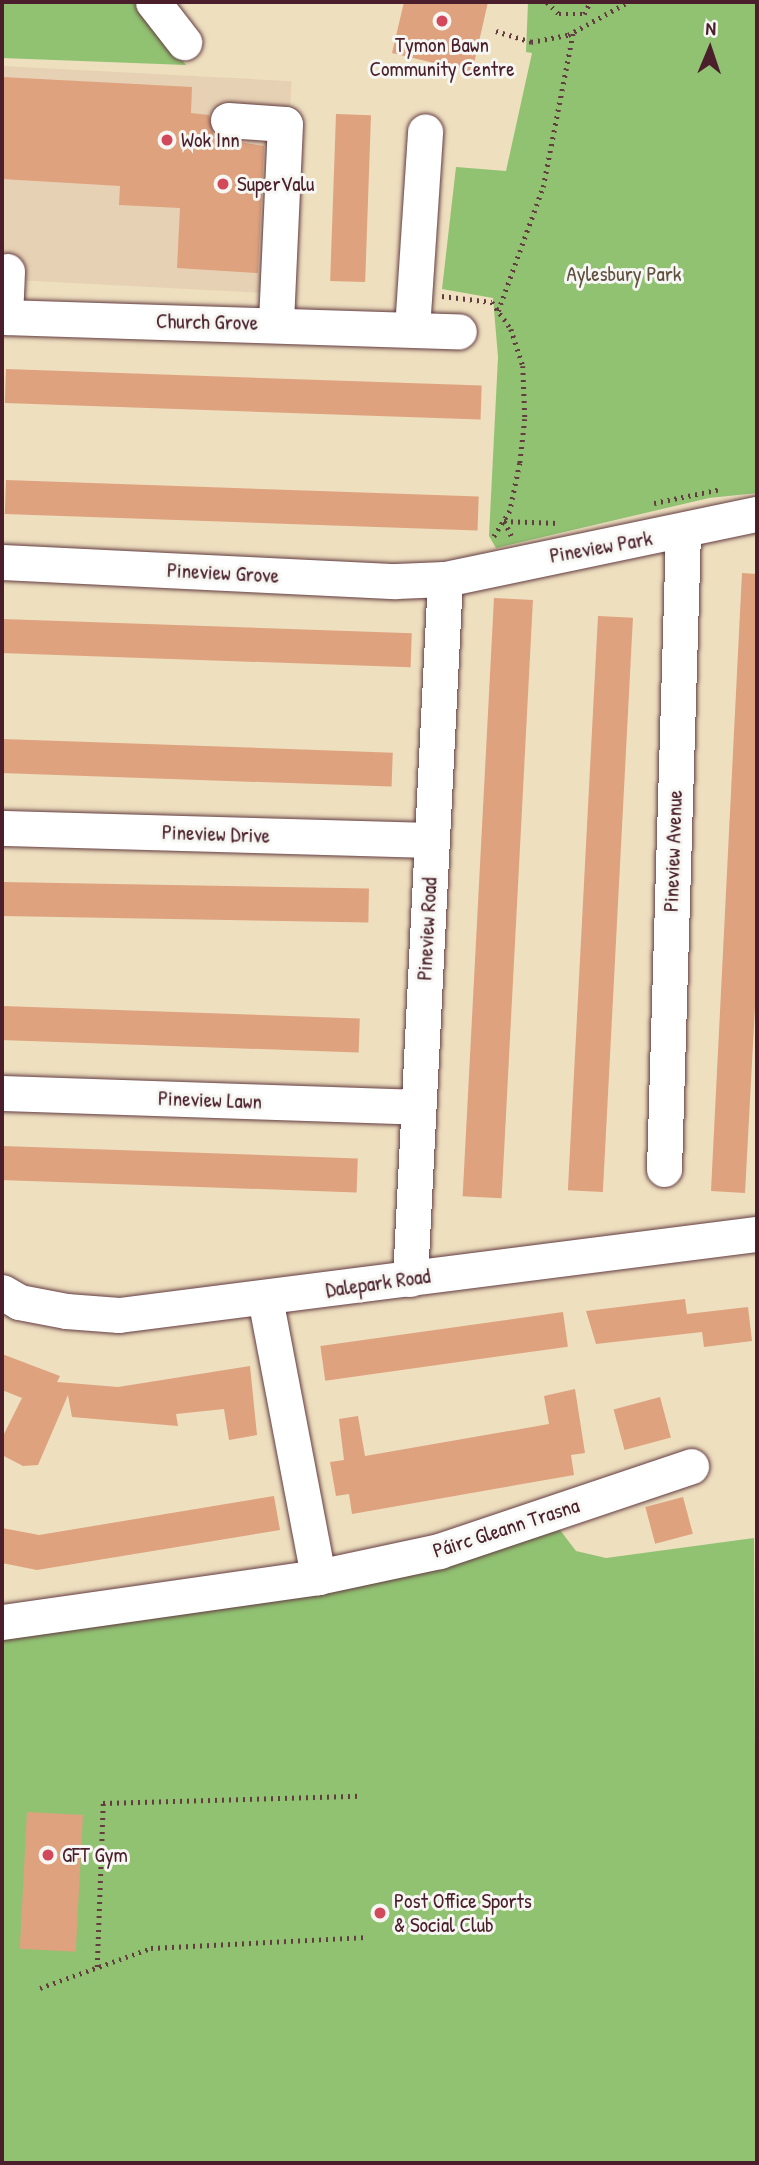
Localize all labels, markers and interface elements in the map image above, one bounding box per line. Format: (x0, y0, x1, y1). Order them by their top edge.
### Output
marker: Tymon Bawn Community Centre (434, 13, 450, 29)
north arrow (675, 14, 745, 84)
text: N (705, 15, 716, 41)
place label: Tymon Bawn Community Centre (369, 32, 515, 82)
place label: Wok Inn (181, 127, 240, 153)
marker: Wok Inn (159, 132, 175, 148)
place label: SuperValu (237, 171, 314, 197)
marker: SuperValu (215, 176, 231, 192)
park label: Aylesbury Park (566, 261, 682, 287)
street label: Church Grove (156, 309, 258, 335)
street label: Pineview Park (548, 526, 654, 568)
street label: Pineview Grove (166, 557, 280, 589)
street label: Pineview Avenue (658, 790, 688, 912)
street label: Pineview Drive (161, 820, 271, 848)
street label: Pineview Road (412, 877, 442, 981)
street label: Pineview Lawn (158, 1086, 262, 1114)
street label: Dalepark Road (324, 1263, 432, 1303)
street label: Páirc Gleann Trasna (430, 1493, 582, 1563)
place label: GFT Gym (62, 1842, 128, 1868)
marker: GFT Gym (40, 1847, 56, 1863)
place label: Post Office Sports & Social Club (394, 1888, 532, 1938)
marker: Post Office Sports & Social Club (372, 1905, 388, 1921)

